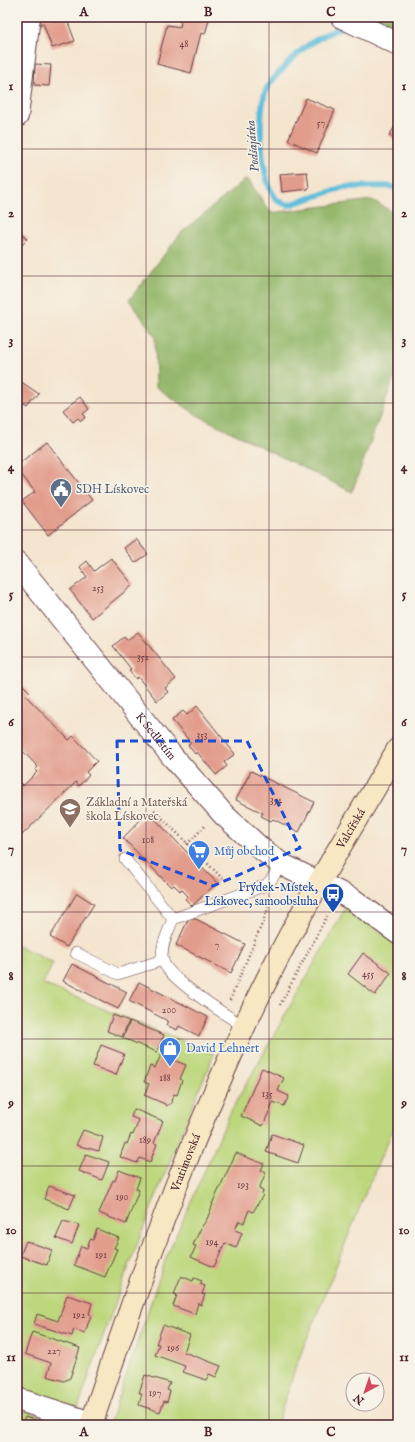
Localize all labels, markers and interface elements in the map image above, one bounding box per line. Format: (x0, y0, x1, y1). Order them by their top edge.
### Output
text: A (79, 4, 90, 21)
text: B (204, 4, 213, 21)
text: C (326, 4, 336, 21)
house number: 48 (180, 38, 188, 51)
text: 1 (9, 78, 14, 95)
text: 1 (402, 78, 407, 95)
house number: 57 (317, 117, 325, 130)
water label: Podšajárka (242, 119, 264, 173)
text: 2 (8, 205, 14, 222)
text: 2 (401, 205, 407, 222)
text: 3 (9, 332, 14, 349)
text: 3 (402, 332, 407, 349)
text: 4 (8, 459, 15, 476)
text: 4 (401, 459, 408, 476)
public building icon: SDH Lískovec (48, 476, 74, 509)
place label: SDH Lískovec (76, 482, 149, 497)
house number: 253 (92, 582, 104, 595)
text: 5 (9, 586, 14, 603)
text: 5 (402, 586, 407, 603)
house number: 352 (137, 651, 149, 664)
street label: K Sedlištím (132, 709, 180, 763)
text: 6 (8, 714, 14, 731)
text: 6 (401, 714, 407, 731)
house number: 353 (196, 729, 208, 742)
house number: 354 (270, 794, 282, 807)
place label: Základní a Mateřská škola Lískovec (86, 795, 188, 824)
school or university icon: Základní a Mateřská škola Lískovec (57, 796, 83, 829)
street label: Valcířská (332, 805, 369, 852)
house number: 108 (142, 834, 154, 847)
supermarket icon: Můj obchod (186, 838, 212, 871)
text: 7 (8, 841, 14, 858)
text: 7 (401, 841, 407, 858)
place label: Můj obchod (214, 844, 275, 859)
place label: Frýdek-Místek, Lískovec, samoobsluha (204, 880, 319, 909)
bus stop icon: Frýdek-Místek, Lískovec, samoobsluha (320, 881, 346, 914)
house number: 7 (215, 939, 220, 952)
text: 8 (8, 968, 14, 985)
house number: 455 (362, 968, 374, 981)
text: 8 (401, 968, 407, 985)
house number: 200 (162, 1004, 176, 1017)
shop icon: David Lehnert (157, 1035, 183, 1068)
place label: David Lehnert (186, 1041, 259, 1056)
house number: 188 (159, 1072, 171, 1085)
house number: 135 (261, 1088, 273, 1101)
text: 9 (7, 1095, 14, 1112)
text: 9 (400, 1095, 407, 1112)
street label: Vratimovská (167, 1131, 204, 1194)
house number: 189 (139, 1134, 151, 1147)
house number: 193 (237, 1179, 249, 1192)
house number: 190 (115, 1191, 129, 1204)
text: 10 (5, 1222, 17, 1239)
text: 10 (398, 1222, 410, 1239)
house number: 194 (206, 1236, 219, 1249)
house number: 191 (95, 1249, 107, 1262)
house number: 192 (73, 1309, 86, 1322)
house number: 196 (167, 1342, 180, 1355)
house number: 227 (47, 1345, 61, 1358)
text: 11 (6, 1349, 16, 1366)
text: 11 (399, 1349, 409, 1366)
north arrow (345, 1372, 385, 1412)
house number: 197 (149, 1387, 162, 1400)
text: N (351, 1390, 368, 1408)
text: A (79, 1424, 90, 1441)
text: B (204, 1424, 213, 1441)
text: C (326, 1424, 336, 1441)

